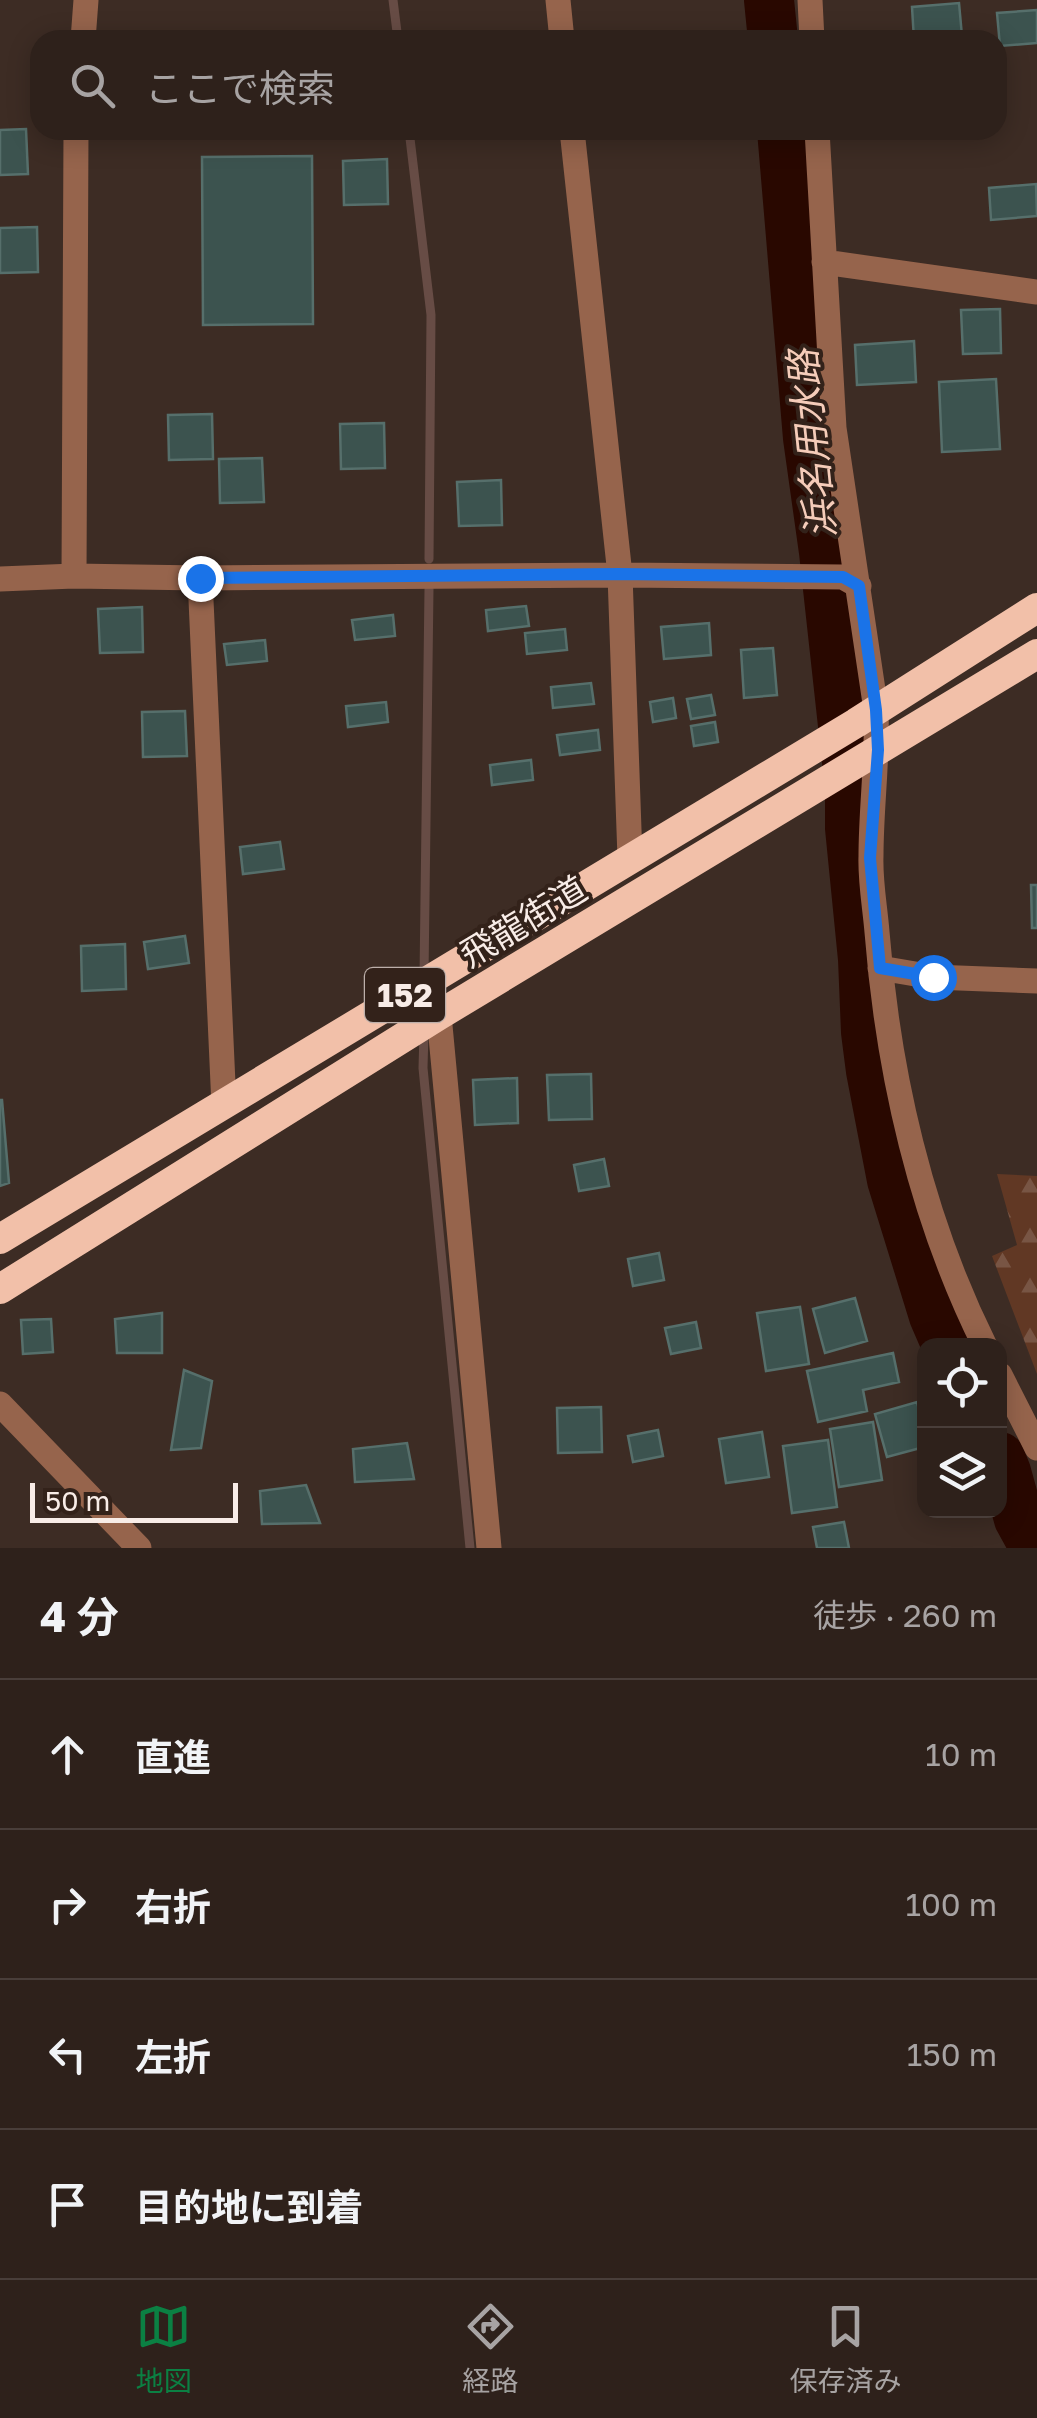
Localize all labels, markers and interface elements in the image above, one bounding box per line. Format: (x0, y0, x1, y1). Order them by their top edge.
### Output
search box (30, 30, 1007, 140)
icon: search (65, 58, 120, 113)
text: ここで検索 (145, 65, 335, 110)
water label: 浜名用水路 (778, 344, 843, 541)
route end (178, 556, 224, 602)
street label: 飛龍街道 (452, 867, 594, 975)
route start (911, 955, 957, 1001)
road number: 152 (365, 968, 445, 1022)
map controls (917, 1338, 1007, 1518)
button: locate (917, 1338, 1007, 1428)
button: layers (917, 1428, 1007, 1518)
scale bar (30, 1478, 238, 1522)
text: 50 m (45, 1484, 110, 1517)
text: 4 分 (40, 1591, 119, 1641)
text: 徒歩 · 260 m (813, 1596, 997, 1634)
icon: ahead (40, 1727, 95, 1782)
text: 直進 (135, 1734, 211, 1779)
text: 10 m (925, 1735, 997, 1773)
icon: right (40, 1877, 95, 1932)
text: 右折 (135, 1884, 211, 1929)
text: 100 m (905, 1885, 997, 1923)
icon: left (40, 2027, 95, 2082)
text: 左折 (135, 2034, 211, 2079)
text: 150 m (907, 2035, 997, 2073)
icon: arrive (40, 2177, 95, 2232)
text: 目的地に到着 (135, 2184, 363, 2229)
tab: 地図 (135, 2299, 192, 2399)
tab: 経路 (462, 2299, 519, 2399)
tab: 保存済み (789, 2299, 902, 2399)

